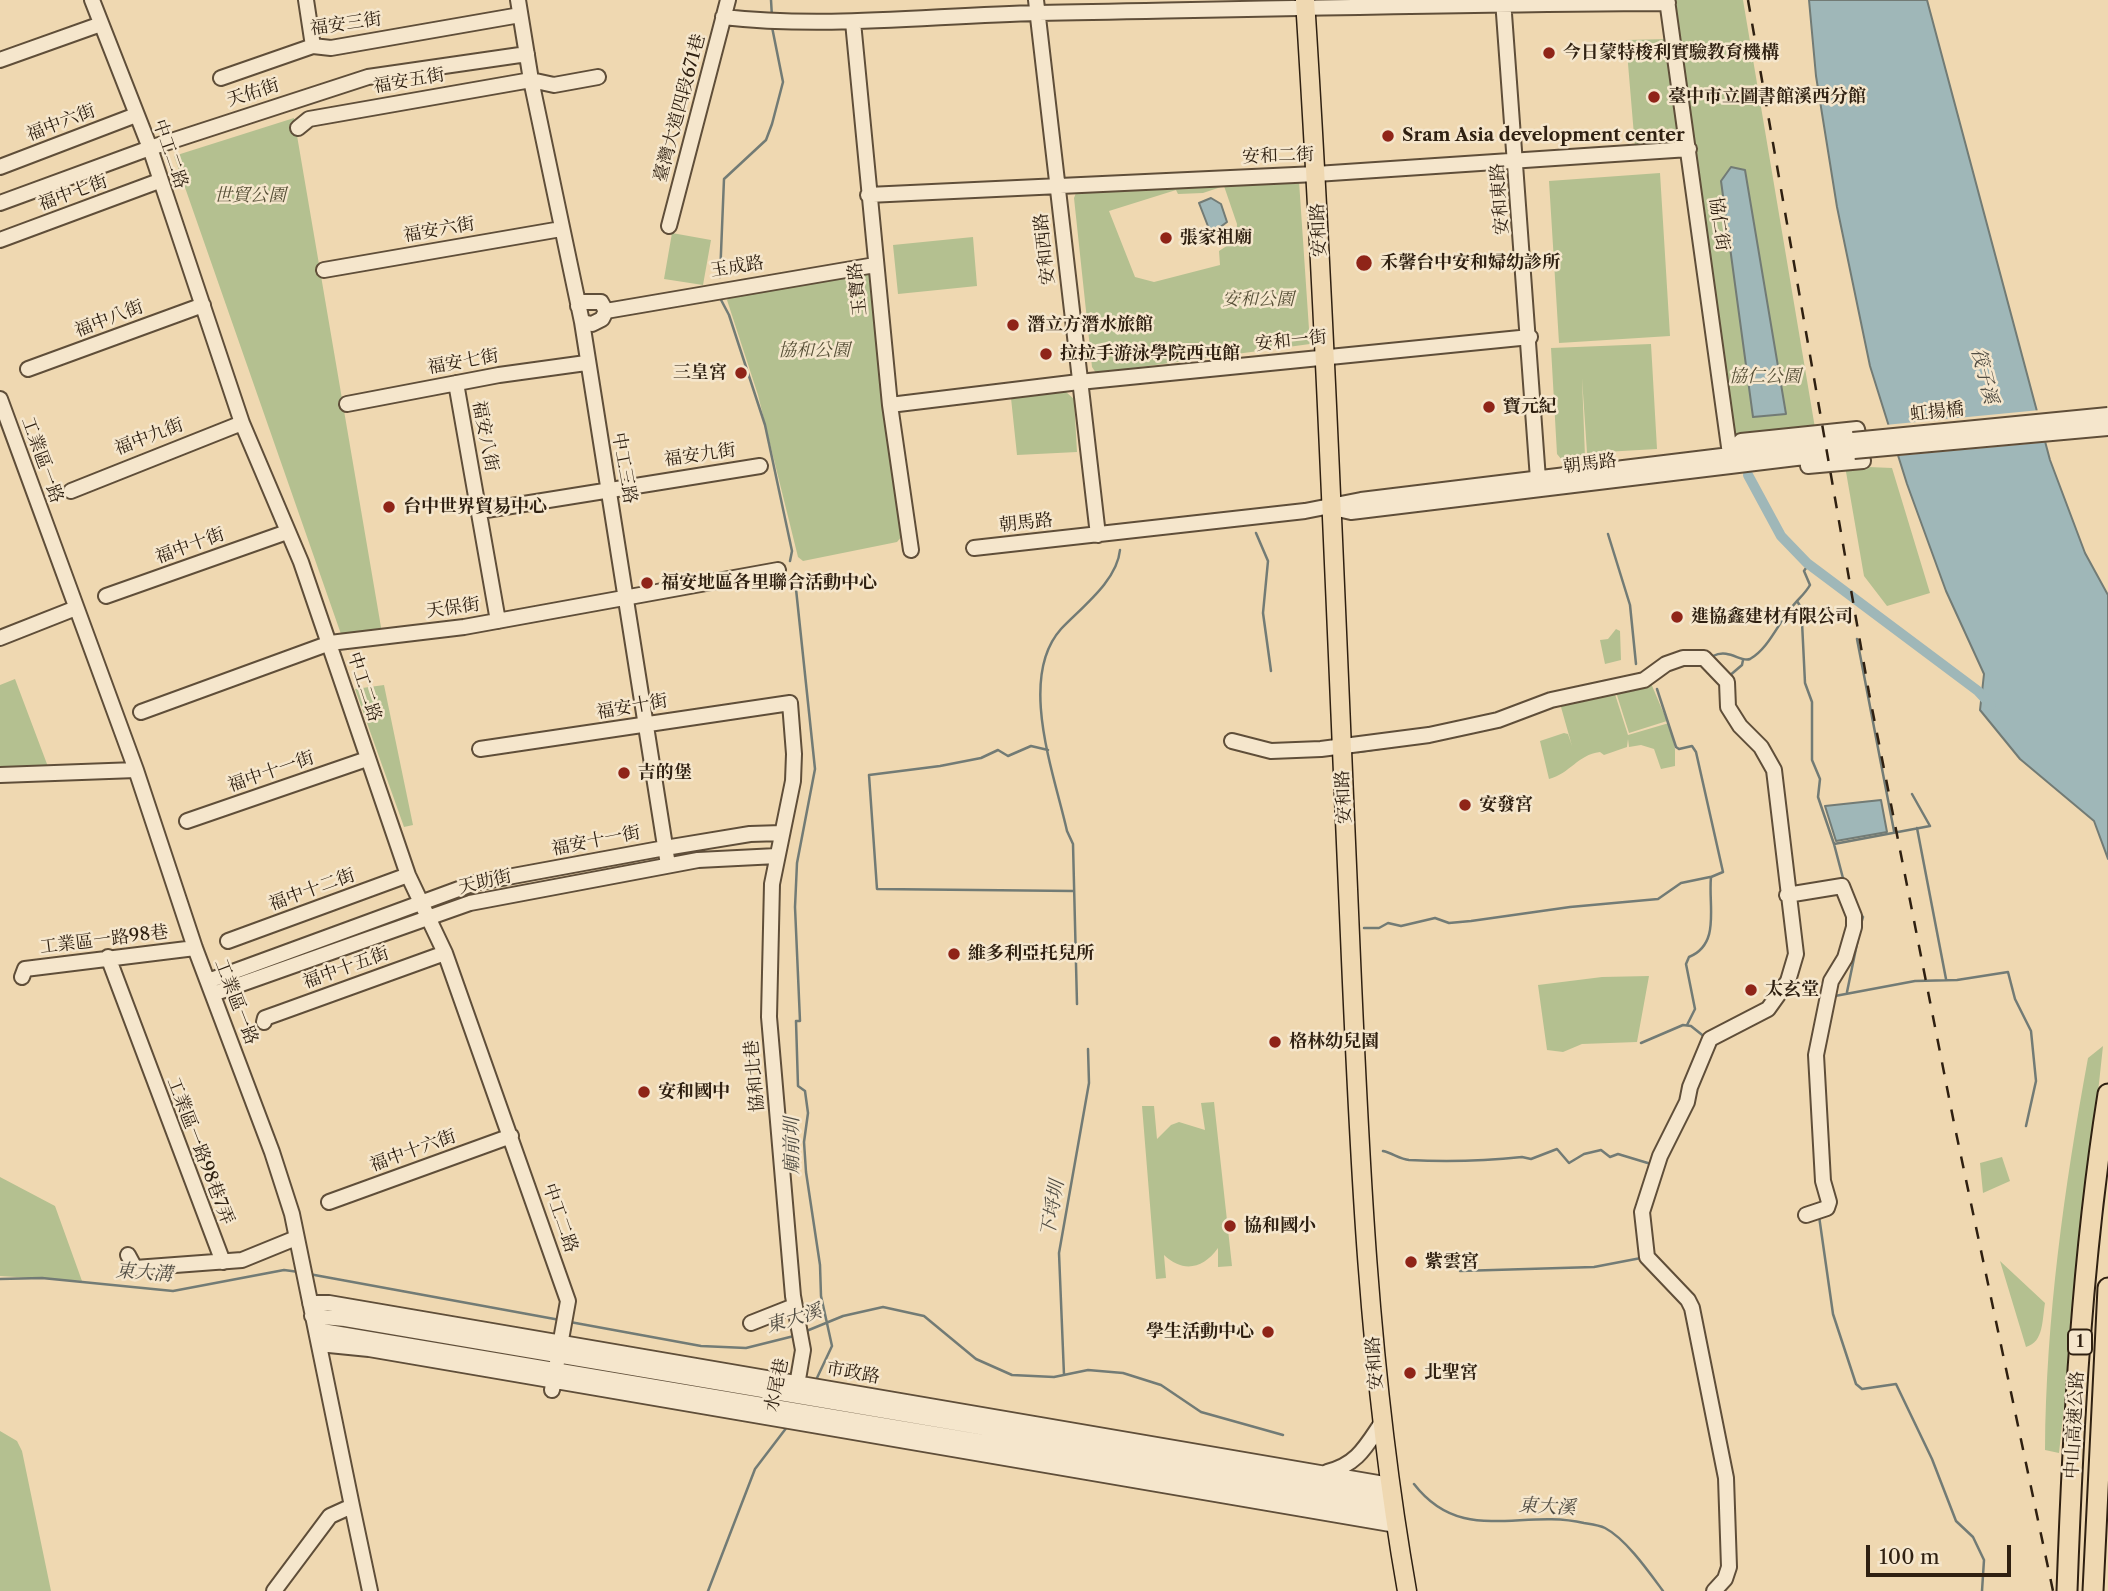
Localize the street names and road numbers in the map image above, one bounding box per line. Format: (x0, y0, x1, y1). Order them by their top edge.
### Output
street label: 福安三街 (309, 8, 383, 40)
street label: 臺灣大道四段671巷 (650, 31, 710, 185)
street label: 福安五街 (372, 64, 446, 98)
street label: 天佑街 (224, 74, 282, 112)
street label: 福中六街 (24, 100, 98, 146)
street label: 中工二路 (148, 116, 192, 192)
street label: 安和二街 (1242, 144, 1314, 168)
street label: 安和東路 (1487, 162, 1513, 236)
street label: 福中七街 (35, 171, 111, 215)
street label: 協仁街 (1705, 196, 1733, 252)
street label: 安和路 (1307, 202, 1331, 258)
street label: 安和西路 (1030, 212, 1060, 286)
street label: 福安六街 (402, 213, 476, 247)
street label: 玉成路 (709, 252, 765, 282)
street label: 玉寶路 (844, 261, 872, 317)
street label: 福中八街 (72, 296, 146, 342)
street label: 安和一街 (1254, 326, 1328, 356)
street label: 福安七街 (426, 345, 500, 379)
street label: 虹揚橋 (1909, 398, 1965, 426)
street label: 福安八街 (468, 399, 502, 473)
street label: 工業區一路 (16, 414, 68, 506)
street label: 福中九街 (112, 414, 186, 460)
street label: 中工三路 (607, 431, 641, 505)
street label: 福安九街 (663, 439, 737, 471)
street label: 朝馬路 (1562, 450, 1618, 478)
street label: 朝馬路 (998, 509, 1054, 537)
street label: 福中十街 (152, 524, 228, 568)
street label: 天保街 (425, 594, 481, 622)
street label: 中工二路 (343, 649, 385, 725)
street label: 福安十街 (595, 690, 669, 724)
street label: 福中十一街 (225, 747, 317, 797)
street label: 安和路 (1332, 769, 1356, 825)
street label: 福安十一街 (550, 822, 642, 860)
street label: 福中十二街 (266, 864, 358, 916)
street label: 天助街 (456, 865, 514, 899)
street label: 工業區一路98巷 (39, 921, 169, 959)
street label: 福中十五街 (300, 942, 392, 994)
street label: 工業區一路 (210, 956, 262, 1048)
street label: 協和北巷 (741, 1039, 769, 1113)
street label: 工業區一路98巷7弄 (162, 1074, 238, 1228)
street label: 福中十六街 (367, 1125, 459, 1177)
street label: 中工二路 (538, 1180, 582, 1256)
road number: 1 (2068, 1330, 2092, 1354)
street label: 安和路 (1362, 1335, 1388, 1391)
street label: 水尾巷 (761, 1356, 793, 1414)
street label: 市政路 (825, 1358, 881, 1388)
street label: 中山高速公路 (2061, 1371, 2089, 1479)

